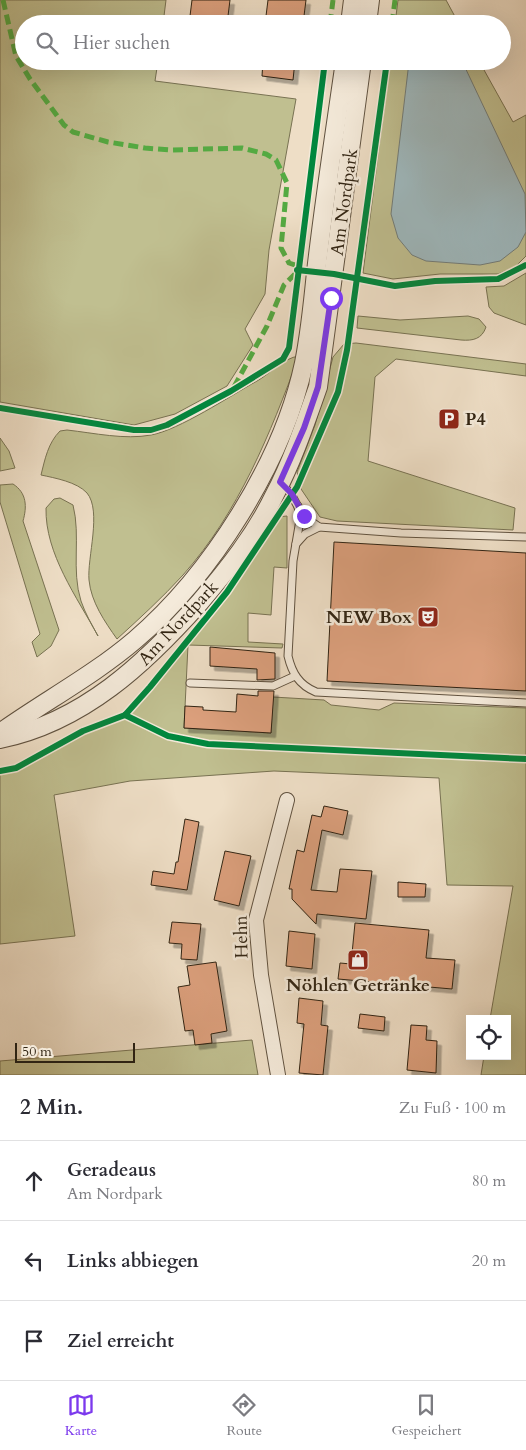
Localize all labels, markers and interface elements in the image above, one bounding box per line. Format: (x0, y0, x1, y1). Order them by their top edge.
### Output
search box (15, 15, 511, 70)
icon: search (33, 29, 61, 57)
text: Hier suchen (73, 30, 170, 56)
street label: Am Nordpark (325, 147, 364, 257)
route start (320, 287, 343, 310)
parking icon: P4 (437, 407, 461, 431)
place label: P4 (465, 407, 486, 432)
route end (293, 505, 316, 528)
street label: Am Nordpark (133, 575, 224, 671)
place label: NEW Box (326, 605, 412, 630)
theatre icon: NEW Box (416, 605, 440, 629)
street label: Hehn (229, 914, 254, 959)
shop icon: Nöhlen Getränke (346, 948, 370, 972)
place label: Nöhlen Getränke (286, 973, 430, 998)
map controls (466, 1015, 511, 1060)
button: locate (466, 1015, 511, 1060)
scale bar (15, 1040, 135, 1063)
text: 50 m (22, 1042, 52, 1061)
text: 2 Min. (20, 1093, 83, 1122)
text: Zu Fuß · 100 m (399, 1097, 506, 1119)
text: Geradeaus (67, 1157, 156, 1183)
icon: ahead (20, 1167, 48, 1195)
text: 80 m (472, 1170, 506, 1192)
text: Am Nordpark (67, 1183, 163, 1205)
icon: left (20, 1247, 48, 1275)
text: Links abbiegen (67, 1248, 199, 1274)
text: 20 m (472, 1250, 506, 1272)
icon: arrive (20, 1327, 48, 1355)
text: Ziel erreicht (67, 1328, 174, 1354)
tab: Karte (65, 1391, 97, 1440)
tab: Route (226, 1391, 262, 1440)
tab: Gespeichert (391, 1391, 461, 1440)

